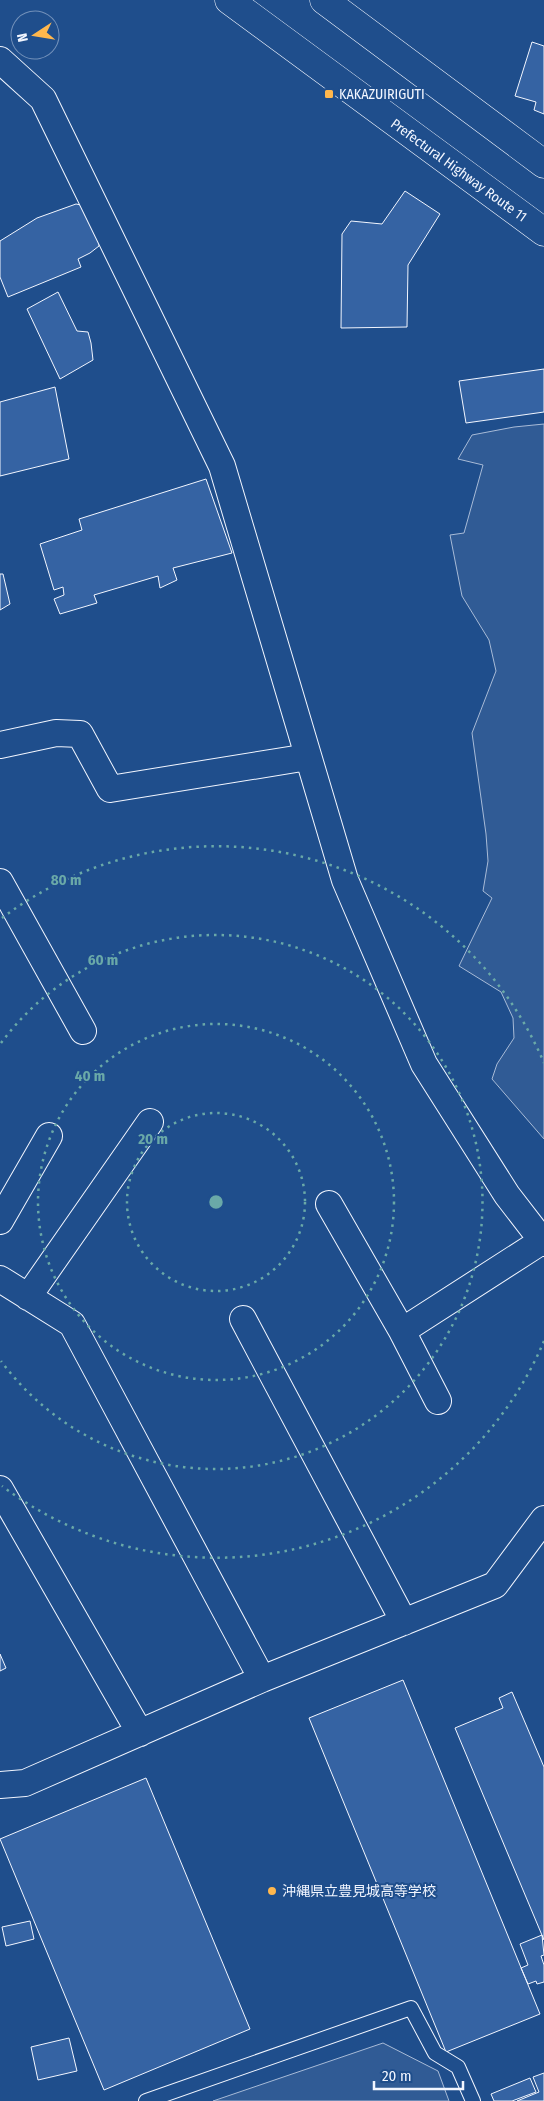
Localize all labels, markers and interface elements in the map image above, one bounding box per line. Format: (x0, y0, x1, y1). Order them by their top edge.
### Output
north arrow (10, 10, 60, 60)
text: N (14, 32, 32, 43)
place label: KAKAZUIRIGUTI (339, 86, 425, 103)
marker: KAKAZUIRIGUTI (323, 88, 335, 100)
street label: Prefectural Highway Route 11 (387, 115, 530, 226)
text: 80 m (51, 871, 81, 889)
text: 60 m (88, 951, 118, 969)
text: 40 m (75, 1067, 105, 1085)
text: 20 m (137, 1130, 168, 1148)
centre of rings (207, 1193, 225, 1211)
place label: 沖縄県立豊見城高等学校 (282, 1883, 436, 1900)
marker: 沖縄県立豊見城高等学校 (266, 1885, 278, 1897)
scale bar (374, 2058, 463, 2090)
text: 20 m (382, 2067, 412, 2085)

